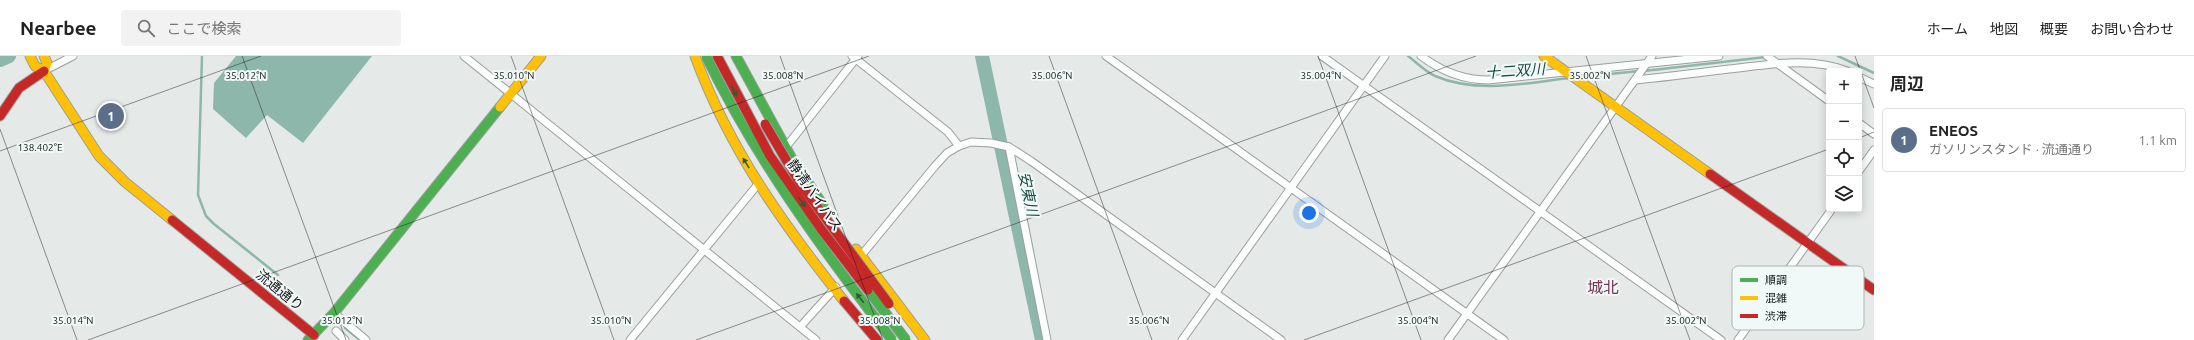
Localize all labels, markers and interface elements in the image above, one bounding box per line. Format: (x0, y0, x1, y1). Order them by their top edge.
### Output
search box (121, 10, 401, 46)
text: Nearbee (20, 17, 97, 39)
icon: search (135, 17, 157, 39)
text: ここで検索 (167, 20, 242, 37)
text: ホーム (1926, 21, 1968, 37)
text: 地図 (1990, 21, 2018, 37)
text: 概要 (2040, 21, 2068, 37)
text: お問い合わせ (2090, 21, 2174, 37)
water label: 十二双川 (1484, 60, 1547, 81)
map controls (1826, 68, 1862, 212)
button: + (1826, 68, 1862, 104)
text: 35.012°N (225, 70, 267, 81)
text: 35.010°N (493, 70, 535, 81)
text: 35.008°N (762, 70, 804, 81)
text: 35.006°N (1031, 70, 1073, 81)
text: 35.004°N (1300, 70, 1342, 81)
text: 35.002°N (1569, 70, 1611, 81)
text: 周辺 (1890, 74, 1924, 93)
one-way arrow (731, 85, 738, 97)
pin: 1 (98, 101, 124, 131)
button: − (1826, 104, 1862, 140)
text: ENEOS (1929, 122, 1978, 139)
text: 1 (1900, 133, 1908, 147)
text: 1.1 km (2138, 133, 2177, 147)
button: locate (1826, 140, 1862, 176)
text: 138.402°E (17, 142, 63, 153)
text: ガソリンスタンド · 流通通り (1929, 142, 2094, 156)
street label: 静清バイパス (784, 156, 846, 234)
one-way arrow (742, 158, 750, 168)
water label: 安東川 (1015, 170, 1042, 220)
button: layers (1826, 176, 1862, 212)
one-way arrow (798, 197, 806, 207)
your location (1299, 203, 1319, 223)
street label: 流通通り (253, 266, 307, 314)
legend (1732, 266, 1864, 330)
text: 順調 (1765, 274, 1787, 286)
district label: 城北 (1587, 278, 1619, 296)
text: 混雑 (1765, 292, 1787, 304)
one-way arrow (856, 293, 864, 303)
text: 渋滞 (1765, 310, 1787, 322)
text: 35.014°N (52, 315, 94, 326)
text: 35.012°N (321, 315, 363, 326)
text: 35.010°N (590, 315, 632, 326)
text: 35.008°N (859, 315, 901, 326)
text: 35.006°N (1128, 315, 1170, 326)
text: 35.004°N (1397, 315, 1439, 326)
text: 35.002°N (1665, 315, 1707, 326)

